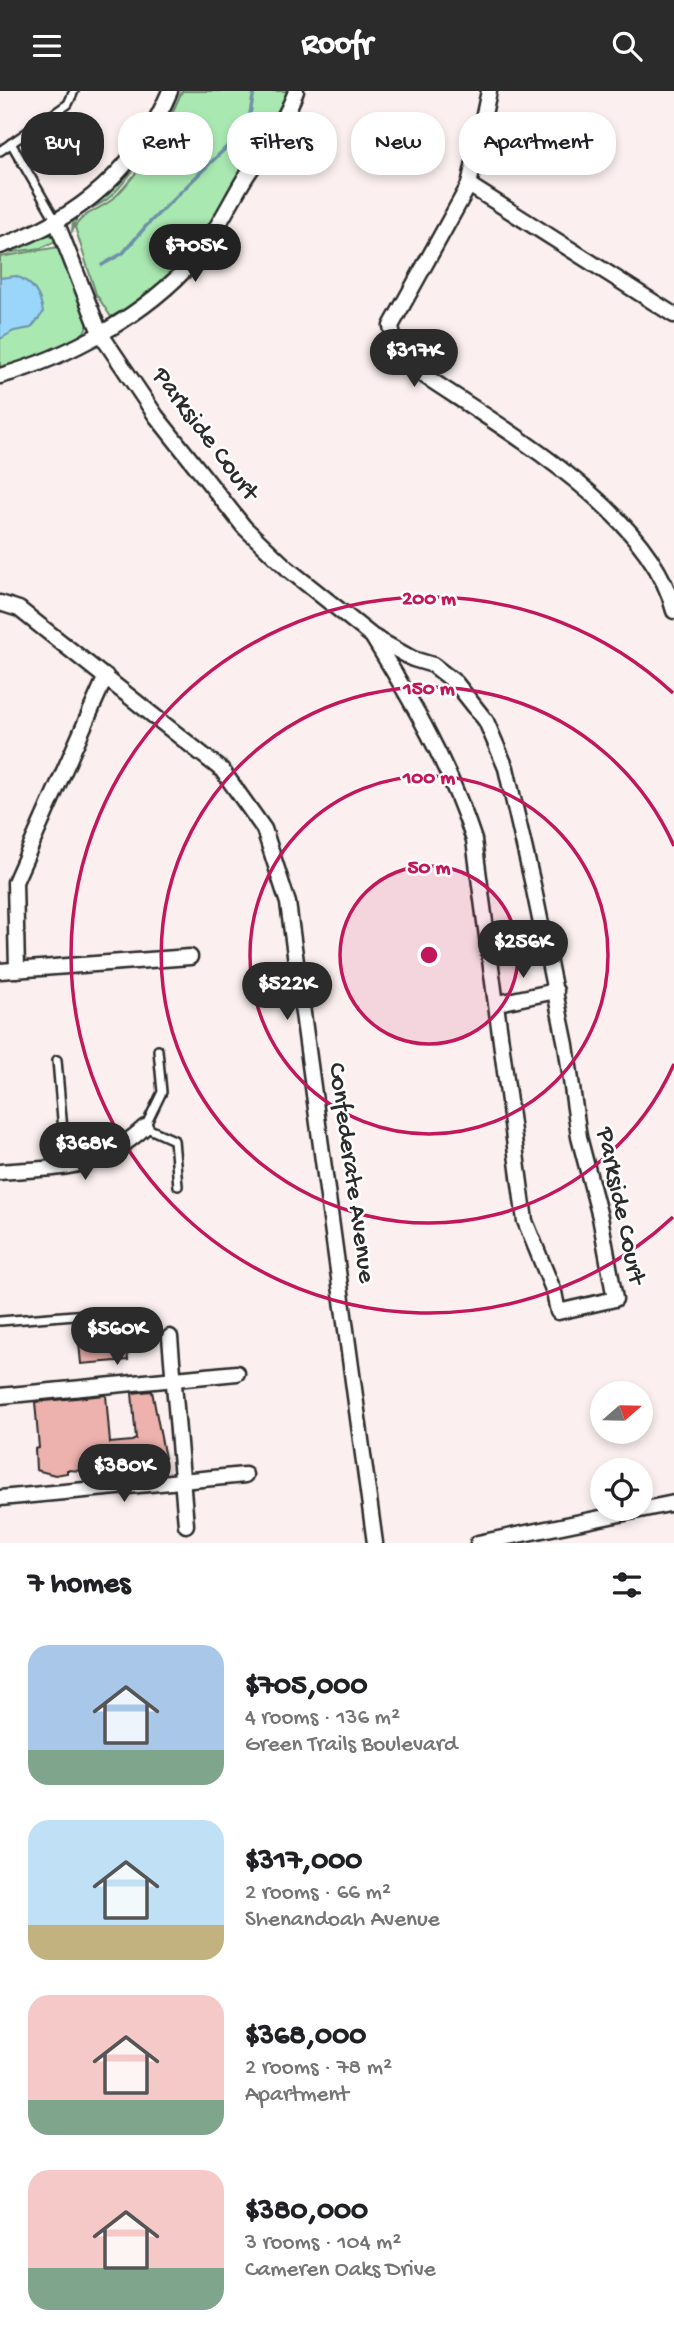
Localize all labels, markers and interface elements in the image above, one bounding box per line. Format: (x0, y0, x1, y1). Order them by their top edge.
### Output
icon: menu (28, 27, 66, 65)
text: Roofr (301, 27, 373, 65)
icon: search (608, 27, 646, 65)
chip: Buy (21, 112, 104, 175)
chip: Rent (118, 112, 213, 175)
chip: Filters (227, 112, 337, 175)
chip: New (351, 112, 445, 175)
chip: Apartment (459, 112, 616, 175)
pin: $705K (146, 225, 244, 284)
text: $705K (165, 233, 225, 260)
pin: $317K (365, 329, 463, 389)
text: $317K (386, 338, 442, 365)
street label: Parkside Court (143, 361, 266, 510)
text: 200 m (402, 588, 456, 613)
text: 150 m (402, 678, 455, 703)
text: 100 m (402, 767, 455, 792)
text: 50 m (408, 857, 451, 882)
pin: $256K (474, 921, 572, 980)
text: $256K (494, 929, 552, 956)
centre of rings (417, 943, 441, 967)
pin: $522K (238, 963, 336, 1022)
text: $522K (258, 971, 316, 998)
street label: Confederate Avenue (319, 1061, 381, 1286)
pin: $368K (36, 1123, 134, 1182)
street label: Parkside Court (587, 1124, 651, 1289)
text: $368K (55, 1131, 115, 1158)
pin: $560K (68, 1307, 166, 1367)
text: $560K (87, 1316, 147, 1343)
north arrow (590, 1381, 653, 1444)
map controls (590, 1381, 653, 1521)
pin: $380K (75, 1445, 173, 1504)
text: $380K (94, 1453, 154, 1480)
button: locate (590, 1458, 653, 1521)
icon: filters (608, 1566, 646, 1604)
text: 7 homes (28, 1568, 130, 1603)
text: $705,000 (245, 1670, 367, 1705)
icon: home (84, 1673, 168, 1757)
text: 4 rooms · 136 m² (245, 1705, 400, 1732)
text: Green Trails Boulevard (245, 1732, 457, 1759)
text: $317,000 (245, 1845, 362, 1880)
icon: home (84, 1848, 168, 1932)
text: 2 rooms · 66 m² (245, 1880, 391, 1907)
text: Shenandoah Avenue (245, 1907, 440, 1934)
text: $368,000 (245, 2020, 366, 2055)
icon: home (84, 2023, 168, 2107)
text: 2 rooms · 78 m² (245, 2055, 392, 2082)
text: Apartment (245, 2082, 349, 2109)
text: $380,000 (245, 2195, 368, 2230)
icon: home (84, 2198, 168, 2282)
text: 3 rooms · 104 m² (245, 2230, 401, 2257)
text: Cameren Oaks Drive (245, 2257, 436, 2284)

